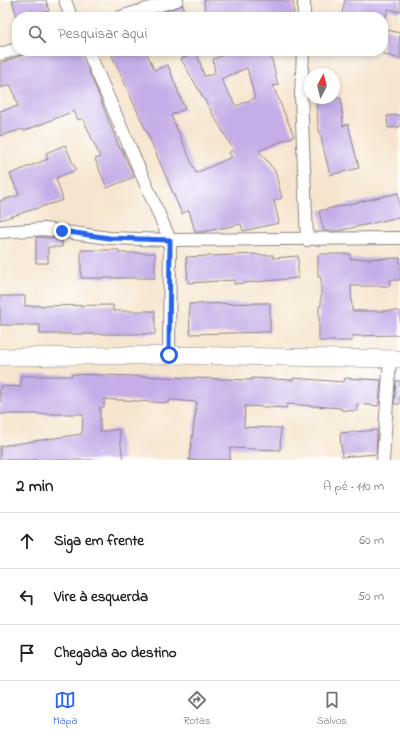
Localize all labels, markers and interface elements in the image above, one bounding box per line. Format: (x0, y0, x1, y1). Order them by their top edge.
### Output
search box (12, 12, 388, 56)
icon: search (26, 23, 48, 45)
text: Pesquisar aqui (58, 23, 147, 45)
north arrow (304, 68, 340, 104)
route end (53, 222, 71, 240)
route start (160, 346, 178, 364)
text: 2 min (16, 474, 53, 499)
text: A pé · 110 m (323, 477, 384, 496)
icon: ahead (16, 530, 38, 552)
text: Siga em frente (54, 530, 144, 552)
text: 60 m (359, 531, 384, 550)
icon: left (16, 586, 38, 608)
text: Vire à esquerda (54, 586, 148, 608)
text: 50 m (358, 587, 384, 606)
icon: arrive (16, 642, 38, 664)
text: Chegada ao destino (54, 642, 177, 664)
tab: Mapa (53, 689, 78, 729)
tab: Rotas (184, 689, 211, 729)
tab: Salvos (317, 689, 347, 729)

